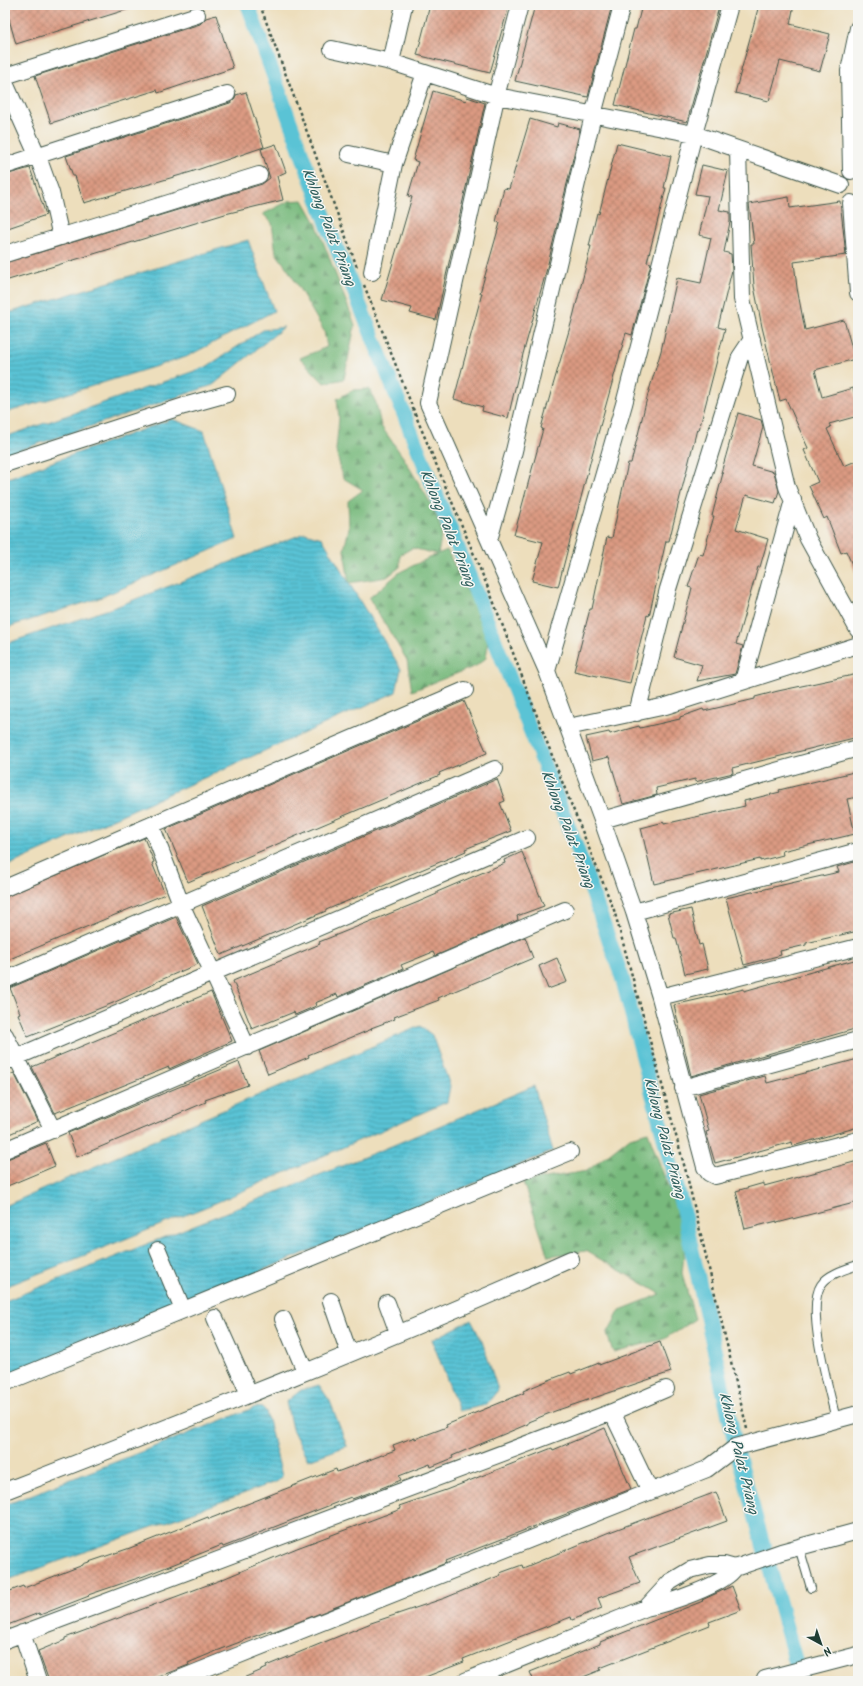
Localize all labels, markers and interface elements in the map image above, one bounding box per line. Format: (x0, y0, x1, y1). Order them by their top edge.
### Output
water label: Khlong Palat Priang (294, 165, 362, 291)
water label: Khlong Palat Priang (413, 466, 482, 592)
water label: Khlong Palat Priang (533, 767, 601, 893)
water label: Khlong Palat Priang (636, 1075, 692, 1203)
water label: Khlong Palat Priang (711, 1390, 765, 1518)
north arrow (801, 1624, 841, 1664)
text: N (818, 1642, 835, 1660)

